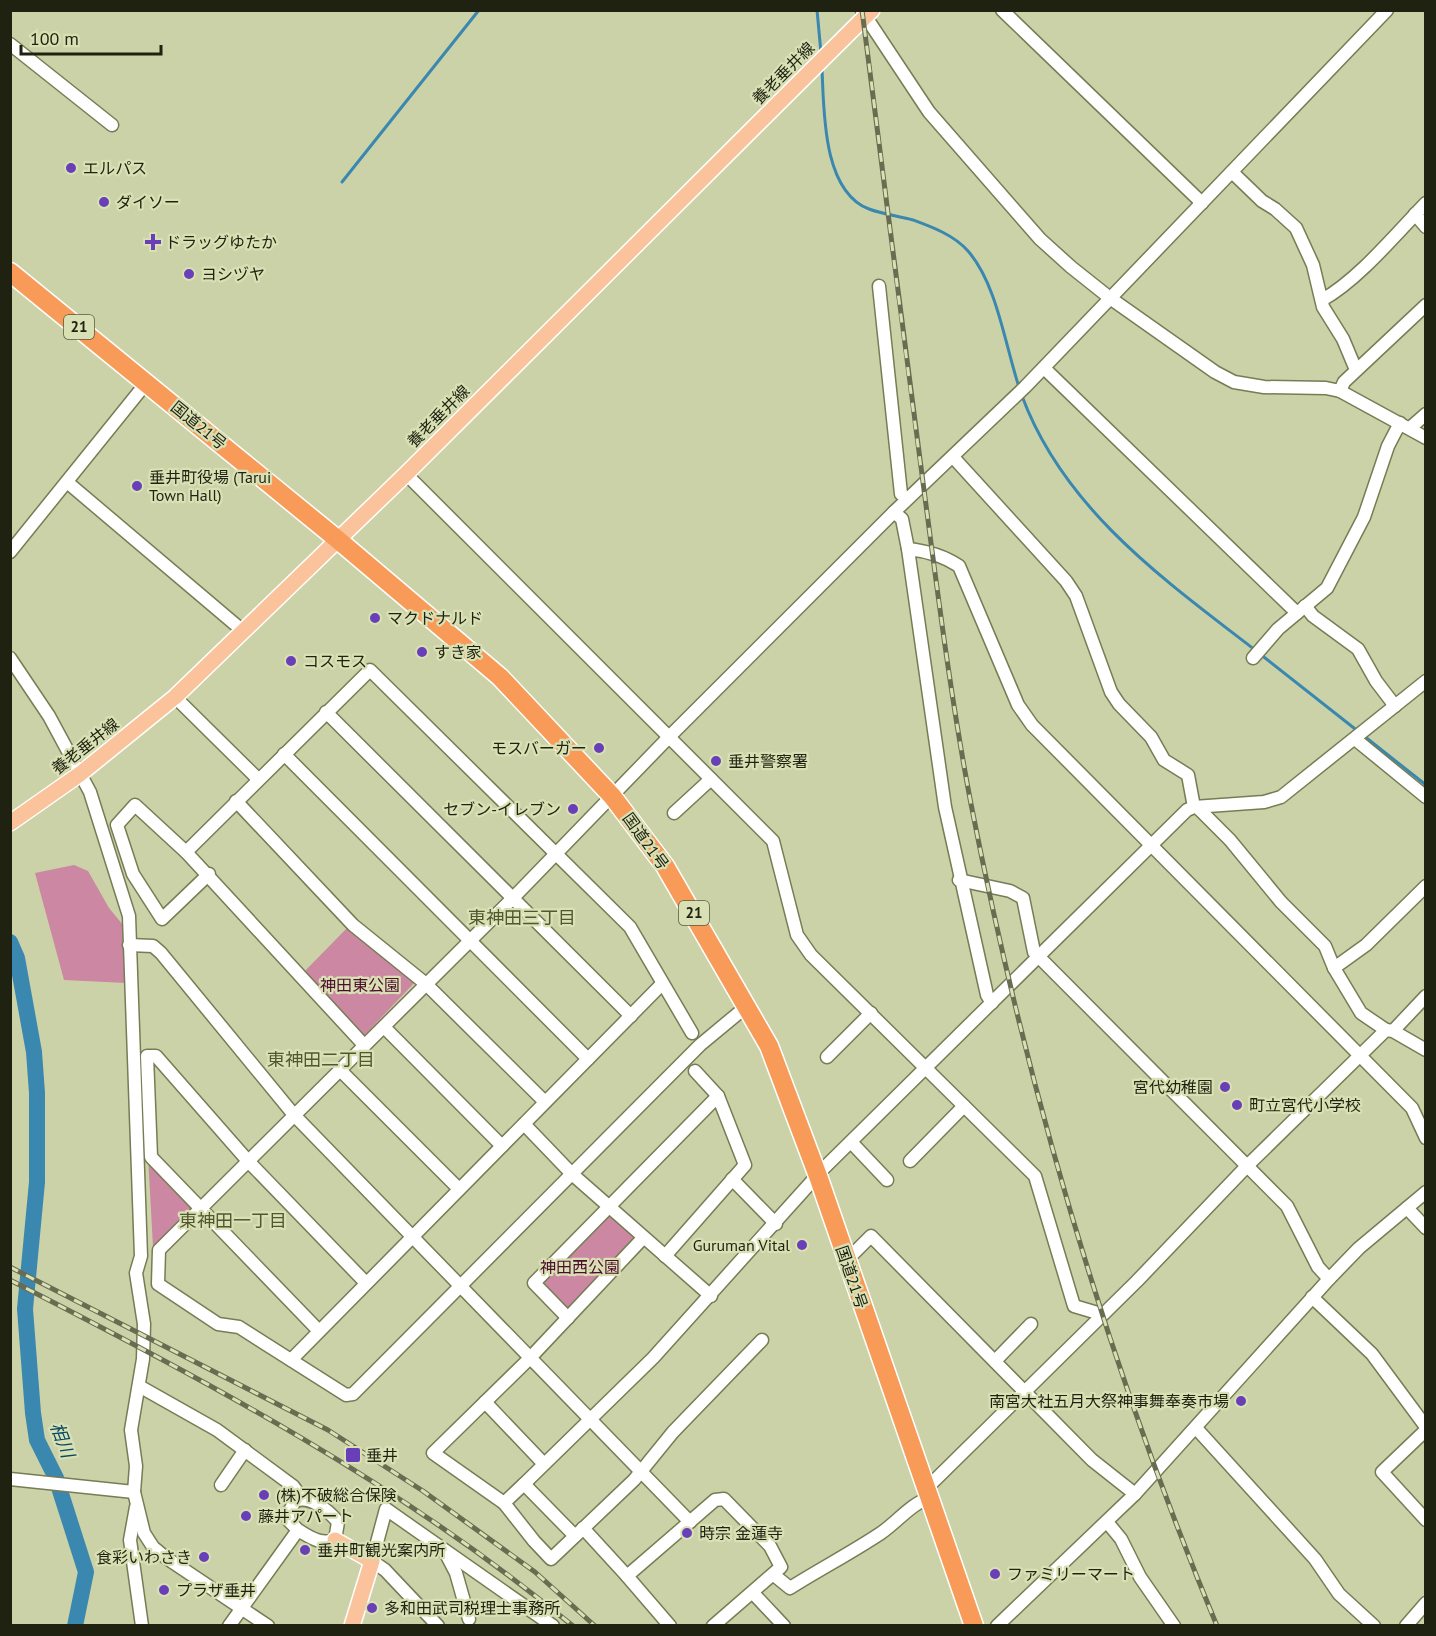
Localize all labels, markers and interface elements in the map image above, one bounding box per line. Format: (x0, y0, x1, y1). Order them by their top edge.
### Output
scale bar (21, 18, 160, 56)
text: 100 m (30, 27, 79, 50)
street label: 養老垂井線 (748, 38, 818, 108)
place label: エルパス (83, 158, 147, 178)
marker: エルパス (64, 161, 78, 175)
place label: ダイソー (116, 192, 180, 212)
marker: ダイソー (97, 195, 111, 209)
place label: ドラッグゆたか (165, 232, 277, 252)
marker: ドラッグゆたか (146, 235, 160, 249)
place label: ヨシヅヤ (201, 264, 265, 284)
marker: ヨシヅヤ (182, 267, 196, 281)
road number: 21 (64, 315, 94, 339)
street label: 養老垂井線 (403, 381, 473, 451)
street label: 国道21号 (167, 397, 231, 453)
place label: 垂井町役場 (Tarui Town Hall) (149, 467, 271, 505)
marker: 垂井町役場 (Tarui Town Hall) (130, 479, 144, 493)
place label: マクドナルド (387, 608, 483, 628)
marker: マクドナルド (368, 611, 382, 625)
place label: すき家 (434, 642, 482, 662)
marker: すき家 (415, 645, 429, 659)
place label: コスモス (303, 651, 367, 671)
marker: コスモス (284, 654, 298, 668)
street label: 養老垂井線 (47, 713, 123, 779)
place label: モスバーガー (491, 738, 587, 758)
marker: モスバーガー (592, 741, 606, 755)
place label: 垂井警察署 (728, 751, 808, 771)
marker: 垂井警察署 (709, 754, 723, 768)
place label: セブン-イレブン (443, 799, 561, 819)
marker: セブン-イレブン (566, 802, 580, 816)
street label: 国道21号 (619, 809, 673, 873)
road number: 21 (679, 901, 709, 925)
district label: 東神田三丁目 (468, 906, 576, 929)
park label: 神田東公園 (320, 975, 400, 995)
district label: 東神田二丁目 (267, 1048, 375, 1071)
place label: 宮代幼稚園 (1133, 1077, 1213, 1097)
marker: 宮代幼稚園 (1218, 1080, 1232, 1094)
place label: 町立宮代小学校 (1249, 1095, 1361, 1115)
marker: 町立宮代小学校 (1230, 1098, 1244, 1112)
district label: 東神田一丁目 (179, 1209, 287, 1232)
place label: Guruman Vital (693, 1235, 790, 1255)
marker: Guruman Vital (795, 1238, 809, 1252)
street label: 国道21号 (832, 1243, 872, 1311)
park label: 神田西公園 (540, 1257, 620, 1277)
place label: 南宮大社五月大祭神事舞奉奏市場 (989, 1391, 1229, 1411)
marker: 南宮大社五月大祭神事舞奉奏市場 (1234, 1394, 1248, 1408)
water label: 相川 (45, 1419, 80, 1463)
place label: 垂井 (366, 1445, 398, 1465)
marker: 垂井 (344, 1446, 362, 1464)
place label: (株)不破総合保険 (276, 1485, 397, 1505)
marker: (株)不破総合保険 (257, 1488, 271, 1502)
place label: 藤井アパート (258, 1506, 354, 1526)
marker: 藤井アパート (239, 1509, 253, 1523)
place label: 時宗 金蓮寺 (699, 1523, 783, 1543)
marker: 時宗 金蓮寺 (680, 1526, 694, 1540)
place label: 垂井町観光案内所 (317, 1540, 445, 1560)
marker: 垂井町観光案内所 (298, 1543, 312, 1557)
place label: 食彩いわさき (96, 1547, 192, 1567)
marker: 食彩いわさき (197, 1550, 211, 1564)
place label: ファミリーマート (1007, 1564, 1135, 1584)
marker: ファミリーマート (988, 1567, 1002, 1581)
place label: プラザ垂井 (176, 1580, 256, 1600)
marker: プラザ垂井 (157, 1583, 171, 1597)
place label: 多和田武司税理士事務所 (384, 1598, 560, 1618)
marker: 多和田武司税理士事務所 (365, 1601, 379, 1615)

